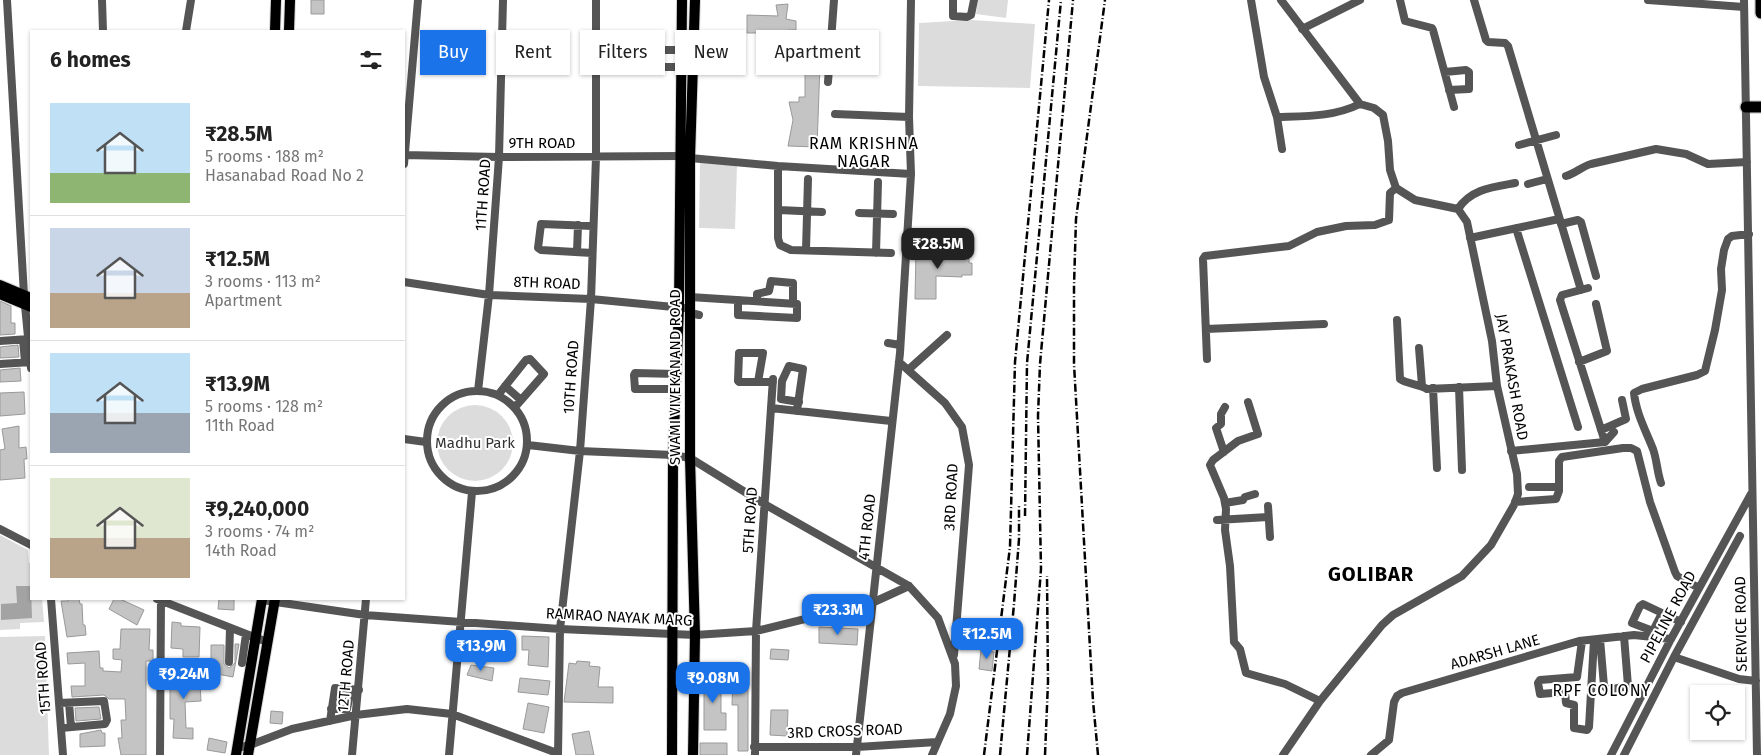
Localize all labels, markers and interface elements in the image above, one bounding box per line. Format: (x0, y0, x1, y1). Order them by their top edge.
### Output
chip: Buy (420, 30, 486, 75)
chip: Rent (496, 30, 570, 75)
chip: Filters (580, 30, 665, 75)
chip: New (675, 30, 746, 75)
chip: Apartment (756, 30, 879, 75)
icon: filters (357, 46, 385, 74)
text: 6 homes (50, 47, 131, 73)
text: ₹28.5M (205, 121, 272, 147)
icon: home (90, 123, 150, 183)
street label: 9TH ROAD (509, 134, 575, 152)
district label: RAM KRISHNA NAGAR (809, 134, 919, 171)
text: 5 rooms · 188 m² (205, 147, 324, 166)
street label: 11TH ROAD (472, 158, 494, 232)
text: Hasanabad Road No 2 (205, 166, 364, 185)
pin: ₹28.5M (897, 228, 979, 270)
text: ₹28.5M (912, 234, 964, 253)
text: ₹12.5M (205, 246, 270, 272)
icon: home (90, 248, 150, 308)
text: 3 rooms · 113 m² (205, 272, 321, 291)
street label: 8TH ROAD (513, 273, 581, 293)
street label: SWAMI VIVEKANAND ROAD (666, 289, 684, 465)
text: Apartment (205, 291, 282, 310)
street label: JAY PRAKASH ROAD (1492, 312, 1532, 442)
street label: 10TH ROAD (559, 340, 583, 414)
text: ₹13.9M (205, 371, 270, 397)
icon: home (90, 373, 150, 433)
text: 5 rooms · 128 m² (205, 397, 323, 416)
text: 11th Road (205, 416, 275, 435)
park label: Madhu Park (435, 434, 515, 452)
street label: 3RD ROAD (940, 463, 962, 531)
street label: 5TH ROAD (739, 486, 761, 554)
street label: 4TH ROAD (855, 493, 879, 561)
text: ₹9,240,000 (205, 496, 309, 522)
icon: home (90, 498, 150, 558)
text: 3 rooms · 74 m² (205, 522, 314, 541)
text: 14th Road (205, 541, 277, 560)
district label: GOLIBAR (1328, 562, 1414, 586)
street label: PIPELINE ROAD (1636, 568, 1700, 666)
street label: SERVICE ROAD (1731, 576, 1751, 672)
pin: ₹23.3M (797, 594, 879, 636)
text: ₹23.3M (813, 600, 863, 619)
street label: RAMRAO NAYAK MARG (545, 604, 693, 630)
pin: ₹12.5M (946, 618, 1028, 660)
text: ₹12.5M (962, 624, 1012, 643)
pin: ₹13.9M (440, 630, 522, 672)
street label: ADARSH LANE (1448, 631, 1542, 673)
text: ₹13.9M (456, 636, 506, 655)
street label: 12TH ROAD (334, 639, 358, 713)
street label: 15TH ROAD (31, 641, 55, 715)
pin: ₹9.24M (143, 658, 225, 700)
pin: ₹9.08M (672, 662, 754, 704)
text: ₹9.24M (159, 664, 209, 683)
text: ₹9.08M (687, 668, 739, 687)
district label: RPF COLONY (1553, 681, 1651, 700)
map controls (1690, 685, 1745, 740)
button: locate (1690, 685, 1745, 740)
street label: 3RD CROSS ROAD (787, 720, 903, 742)

